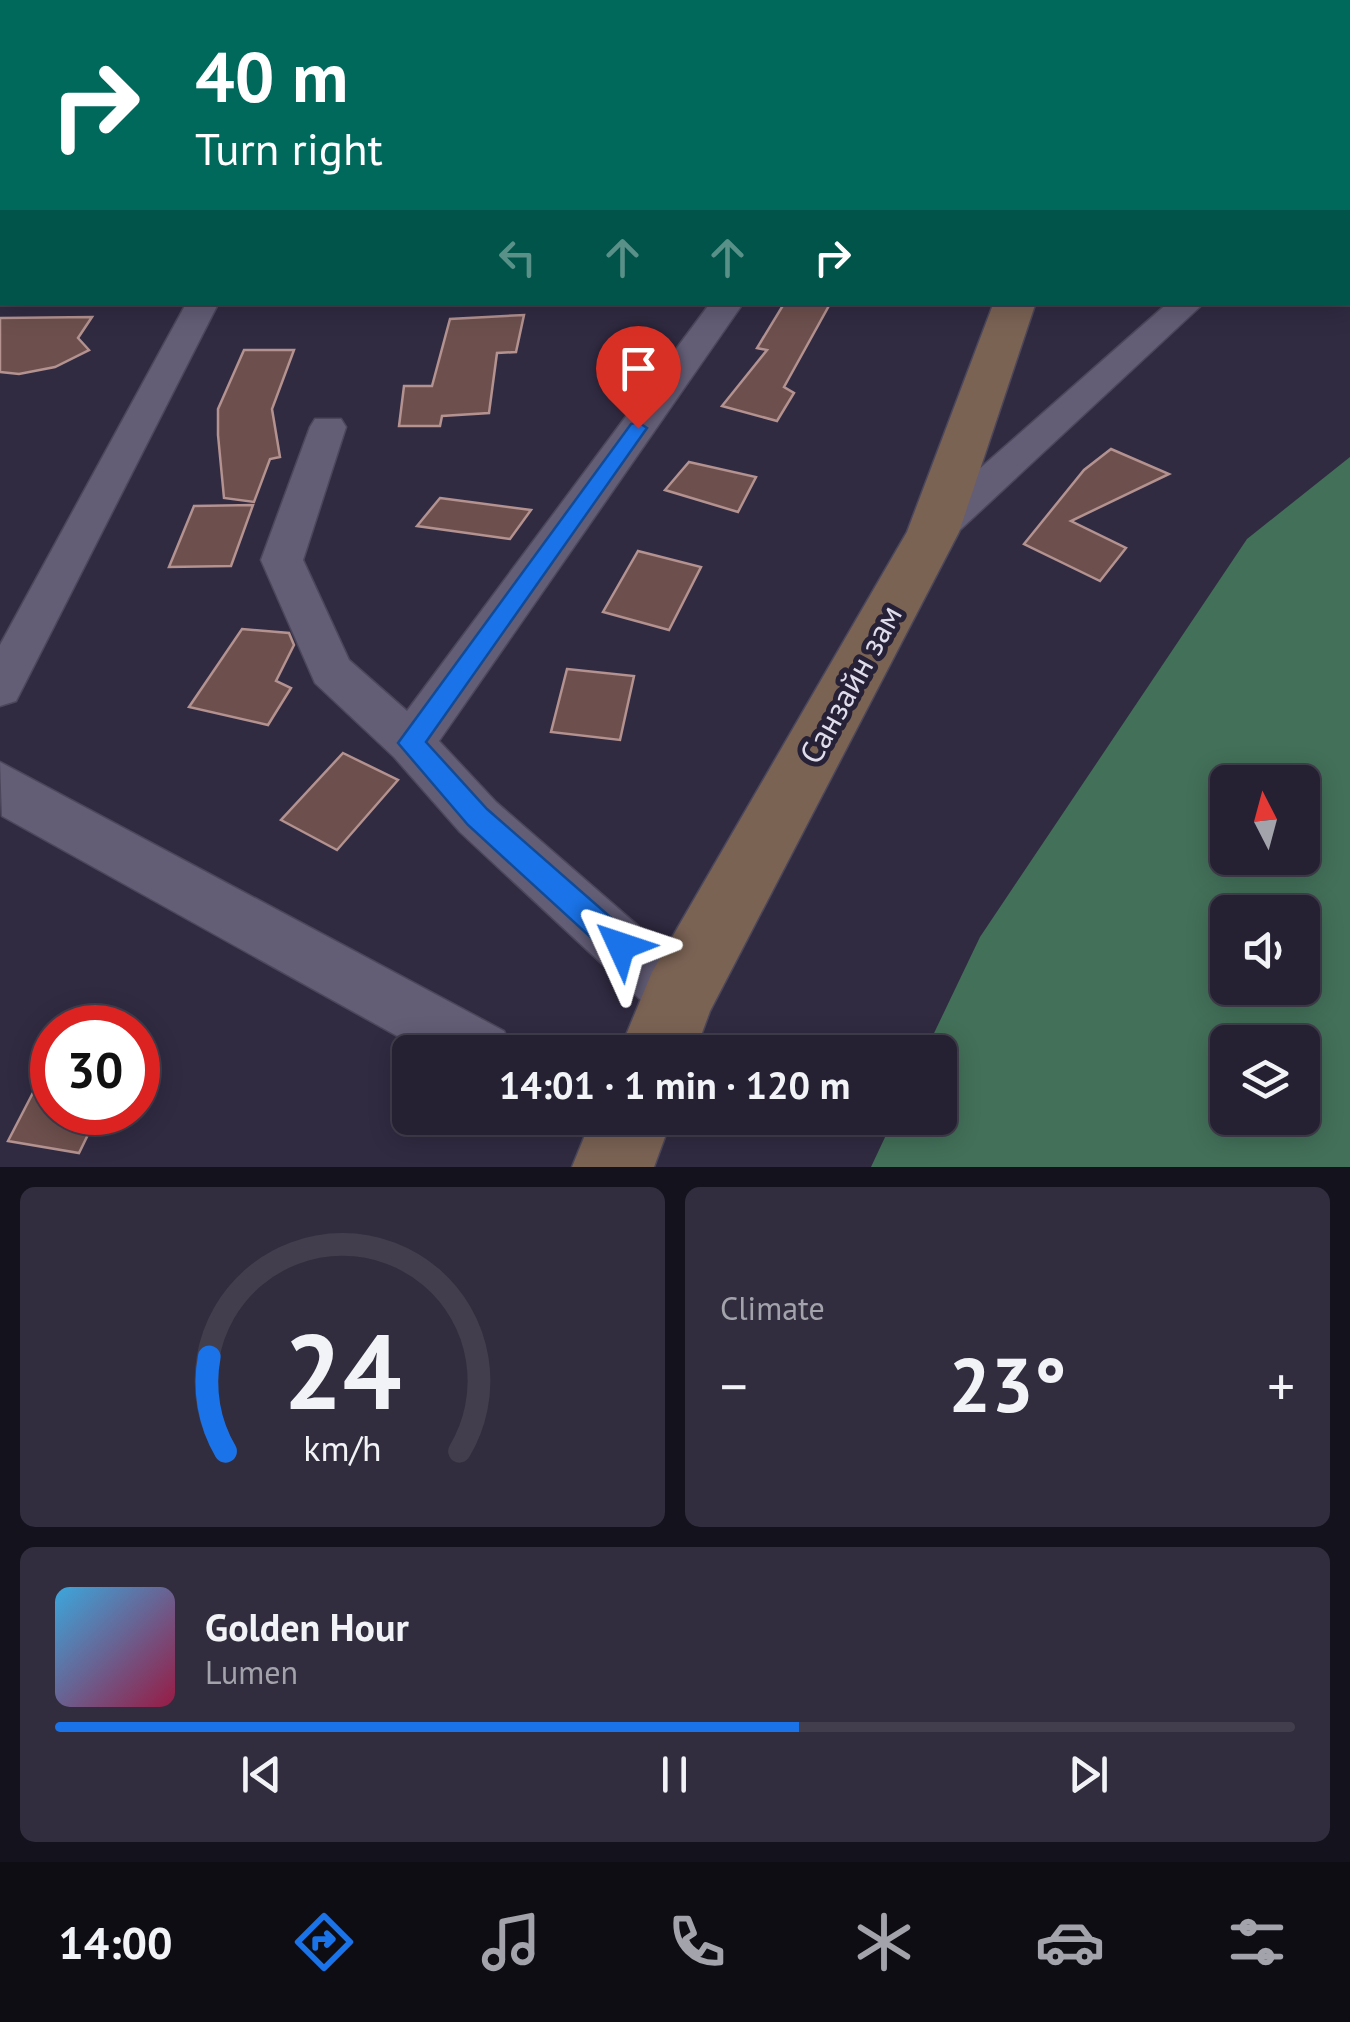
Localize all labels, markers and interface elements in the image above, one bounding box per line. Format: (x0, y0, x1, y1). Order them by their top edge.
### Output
text: 40 m (195, 31, 348, 121)
icon: right (30, 40, 160, 170)
text: Turn right (195, 119, 383, 177)
icon: left (490, 230, 545, 285)
icon: ahead (595, 230, 650, 285)
icon: ahead (700, 230, 755, 285)
icon: right (805, 230, 860, 285)
pin (596, 326, 681, 429)
icon: arrive (611, 341, 666, 396)
street label: Санзайн зам (789, 597, 911, 771)
north arrow (1210, 765, 1320, 875)
map controls (1210, 765, 1320, 1135)
position arrow (569, 894, 673, 998)
button: sound (1210, 895, 1320, 1005)
speed limit sign: 30 (30, 1005, 160, 1135)
button: layers (1210, 1025, 1320, 1135)
text: 14:01 · 1 min · 120 m (499, 1060, 850, 1109)
text: Climate (720, 1287, 825, 1329)
text: 24 (284, 1303, 401, 1438)
text: 23° (949, 1336, 1066, 1433)
text: − (720, 1350, 748, 1421)
text: + (1267, 1350, 1295, 1421)
text: km/h (303, 1425, 382, 1471)
text: Golden Hour (205, 1602, 409, 1651)
text: Lumen (205, 1651, 298, 1693)
icon: previous (234, 1747, 289, 1802)
icon: pause (647, 1747, 702, 1802)
icon: next (1061, 1747, 1116, 1802)
icon: directions (289, 1907, 359, 1977)
icon: music (476, 1907, 546, 1977)
icon: phone (662, 1907, 732, 1977)
icon: climate (849, 1907, 919, 1977)
icon: car (1035, 1907, 1105, 1977)
icon: filters (1222, 1907, 1292, 1977)
text: 14:00 (58, 1913, 172, 1971)

